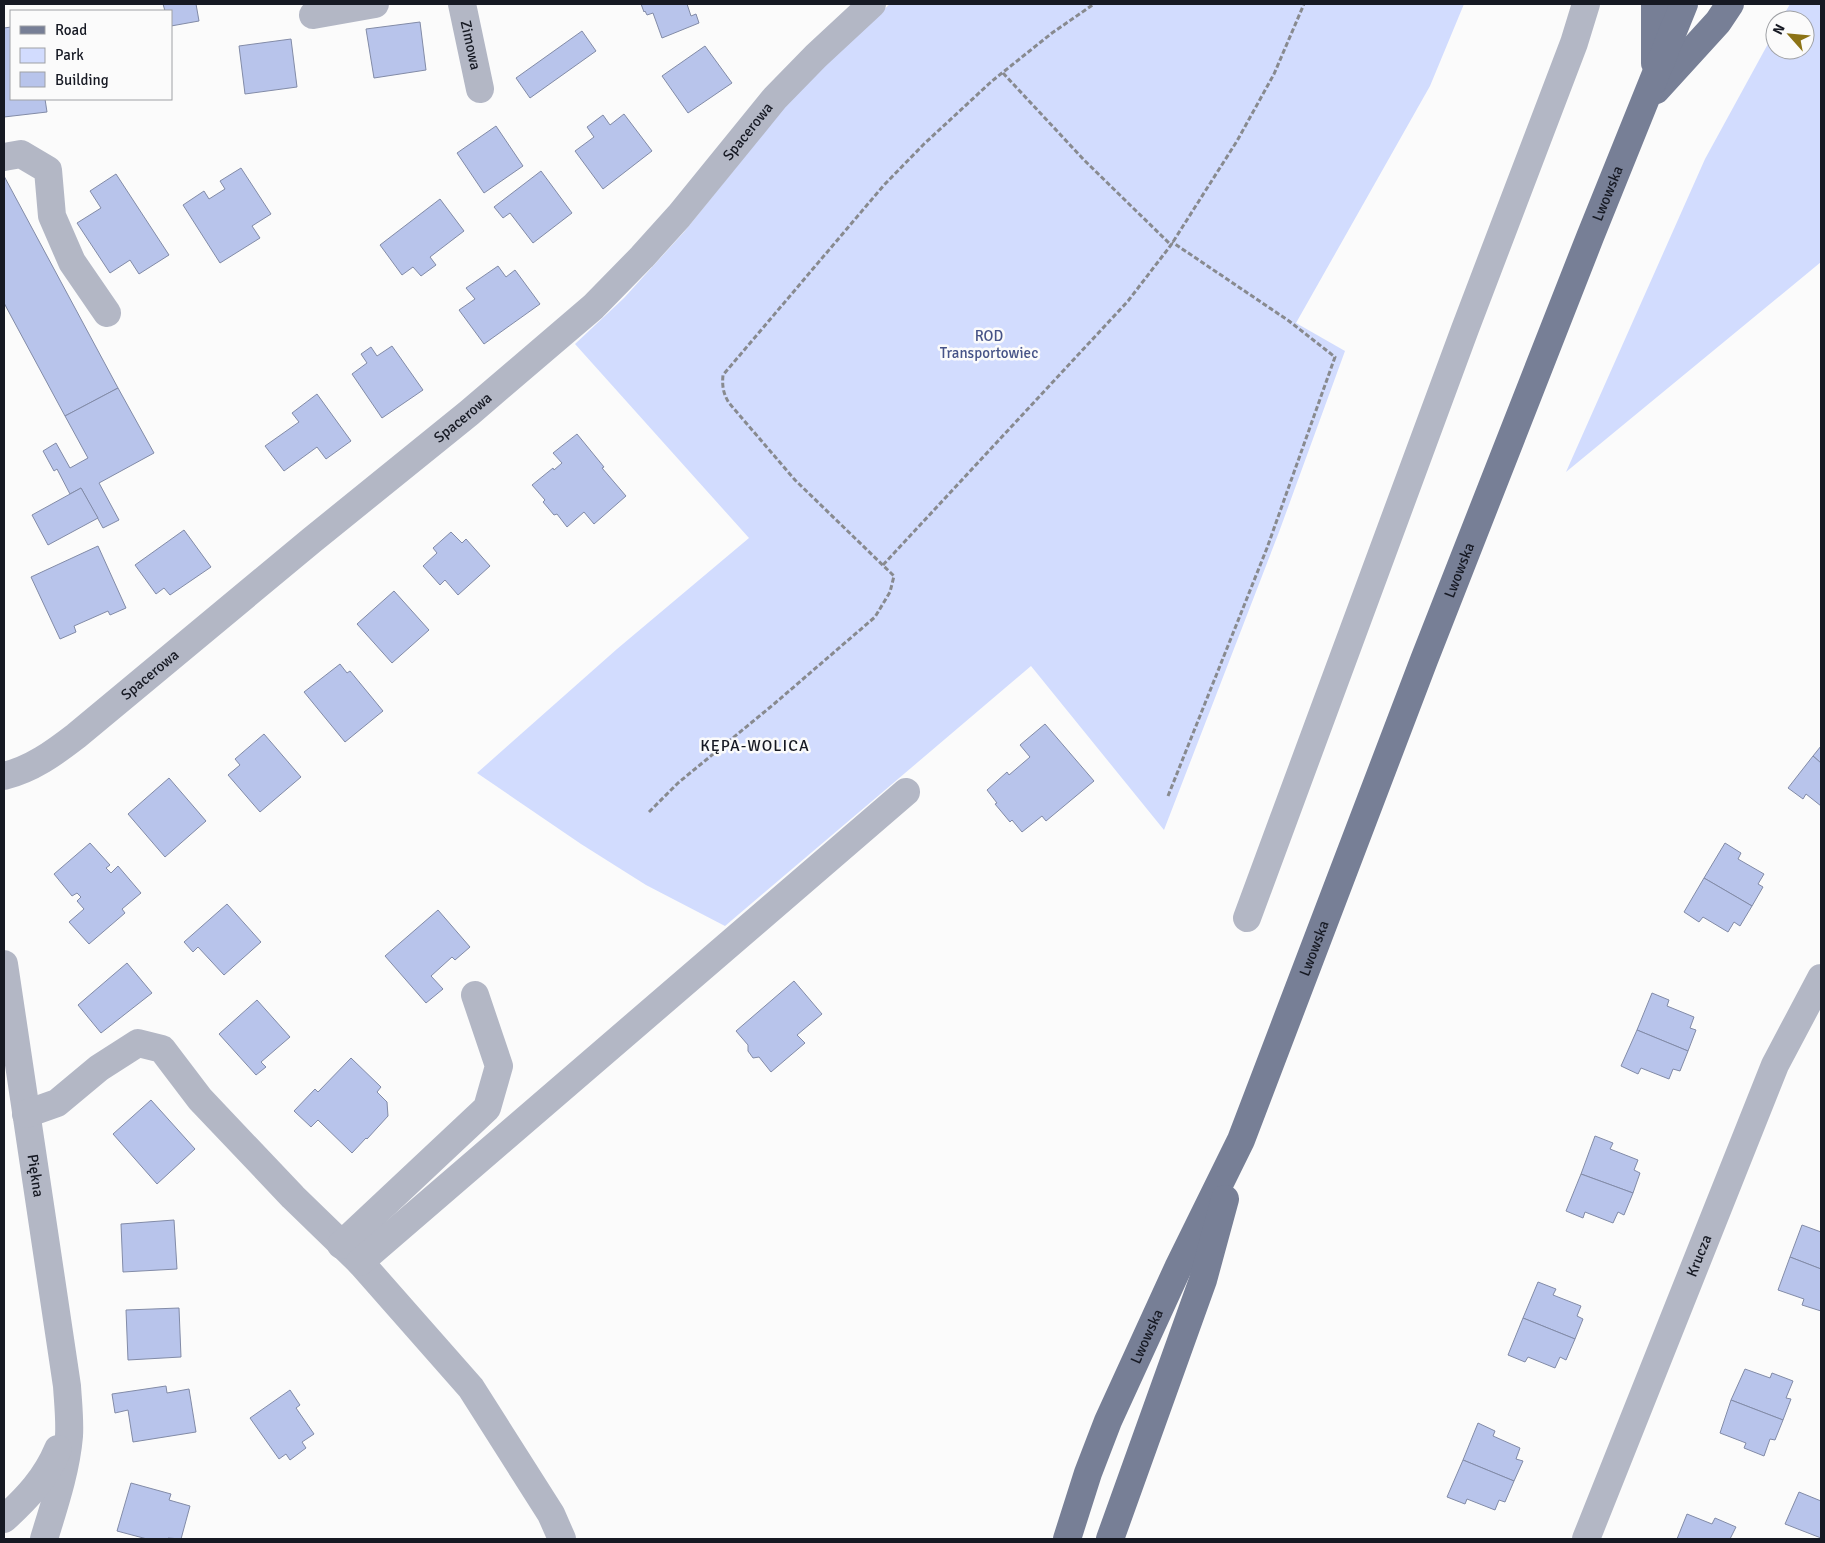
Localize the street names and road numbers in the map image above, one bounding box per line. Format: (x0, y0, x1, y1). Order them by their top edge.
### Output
street label: Zimowa (457, 19, 485, 72)
street label: Spacerowa (719, 99, 777, 164)
street label: Lwowska (1588, 163, 1627, 224)
street label: Spacerowa (430, 389, 495, 447)
street label: Lwowska (1440, 540, 1478, 601)
street label: Spacerowa (117, 646, 182, 704)
street label: Lwowska (1295, 918, 1333, 979)
street label: Piękna (23, 1153, 48, 1198)
street label: Krucza (1682, 1232, 1715, 1279)
street label: Lwowska (1126, 1306, 1167, 1367)

